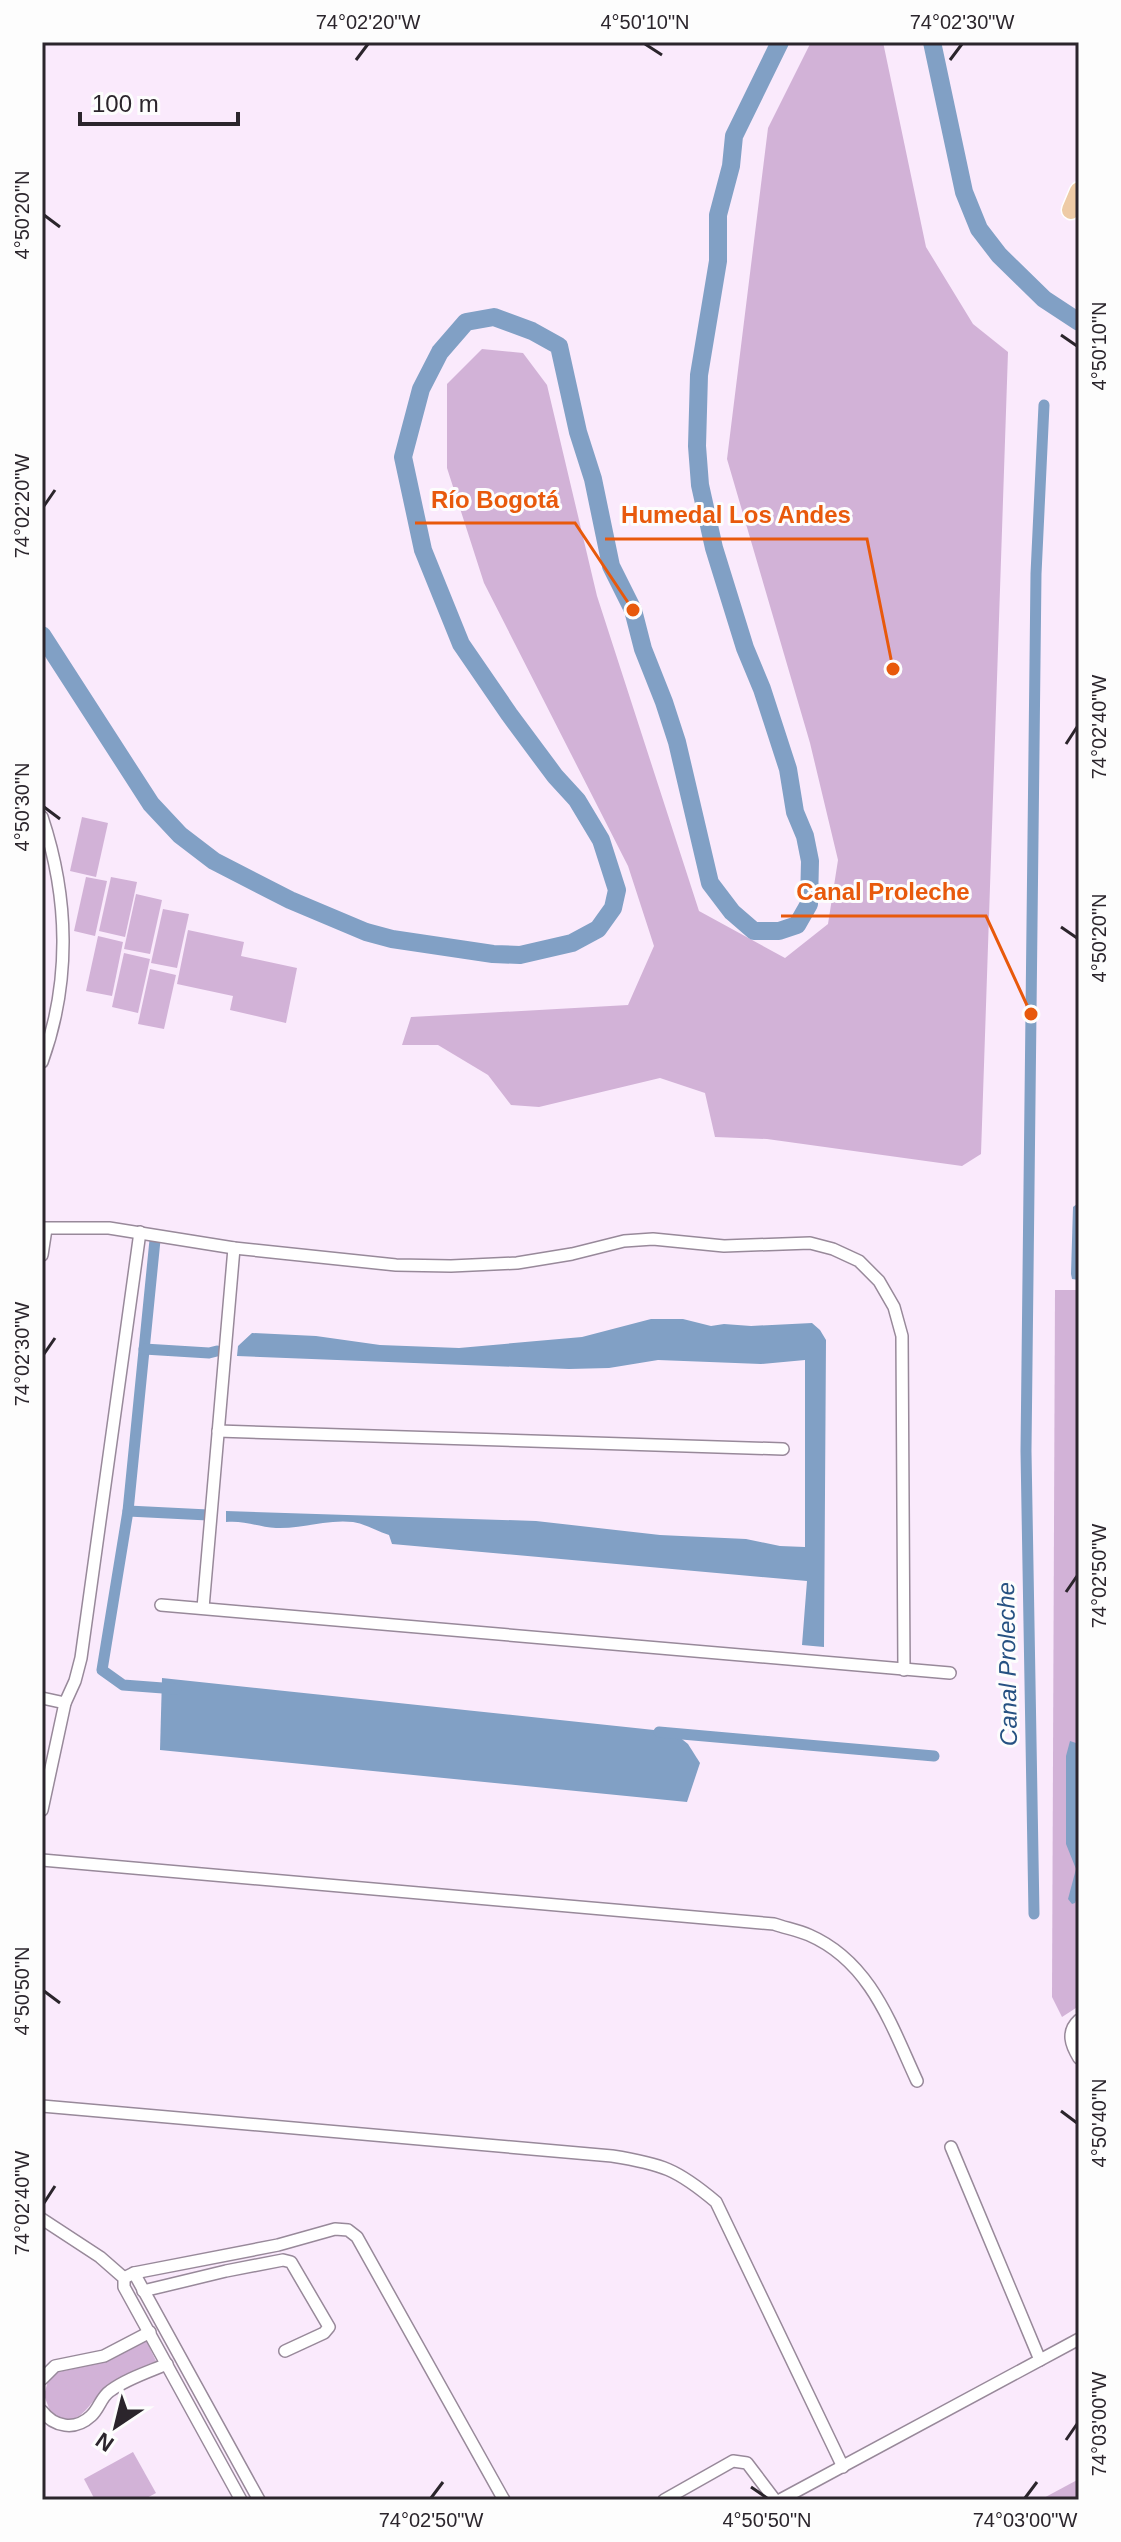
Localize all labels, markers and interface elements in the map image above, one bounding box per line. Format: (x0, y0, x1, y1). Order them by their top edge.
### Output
text: 74°02'20"W (316, 11, 420, 33)
text: 4°50'10"N (601, 11, 689, 33)
text: 74°02'30"W (910, 11, 1014, 33)
scale bar (80, 76, 238, 126)
text: 100 m (92, 90, 159, 117)
text: 4°50'20"N (11, 171, 33, 259)
text: 4°50'10"N (1088, 302, 1110, 390)
text: 74°02'20"W (11, 454, 33, 558)
callout: Río Bogotá (415, 475, 575, 523)
text: Río Bogotá (431, 486, 560, 513)
callout: Humedal Los Andes (605, 491, 867, 539)
text: Humedal Los Andes (621, 501, 851, 528)
text: 74°02'40"W (1088, 675, 1110, 779)
text: 4°50'30"N (11, 763, 33, 851)
callout: Canal Proleche (781, 868, 986, 916)
text: Canal Proleche (796, 878, 970, 905)
text: 4°50'20"N (1088, 894, 1110, 982)
text: 74°02'30"W (11, 1302, 33, 1406)
text: 74°02'50"W (1088, 1524, 1110, 1628)
water label: Canal Proleche (992, 1582, 1022, 1746)
text: 4°50'50"N (11, 1947, 33, 2035)
text: 4°50'40"N (1088, 2079, 1110, 2167)
text: 74°02'40"W (11, 2151, 33, 2255)
text: 74°03'00"W (1088, 2372, 1110, 2476)
north arrow (76, 2386, 156, 2466)
text: N (91, 2427, 118, 2457)
text: 74°02'50"W (379, 2509, 483, 2531)
text: 4°50'50"N (723, 2509, 811, 2531)
text: 74°03'00"W (973, 2509, 1077, 2531)

